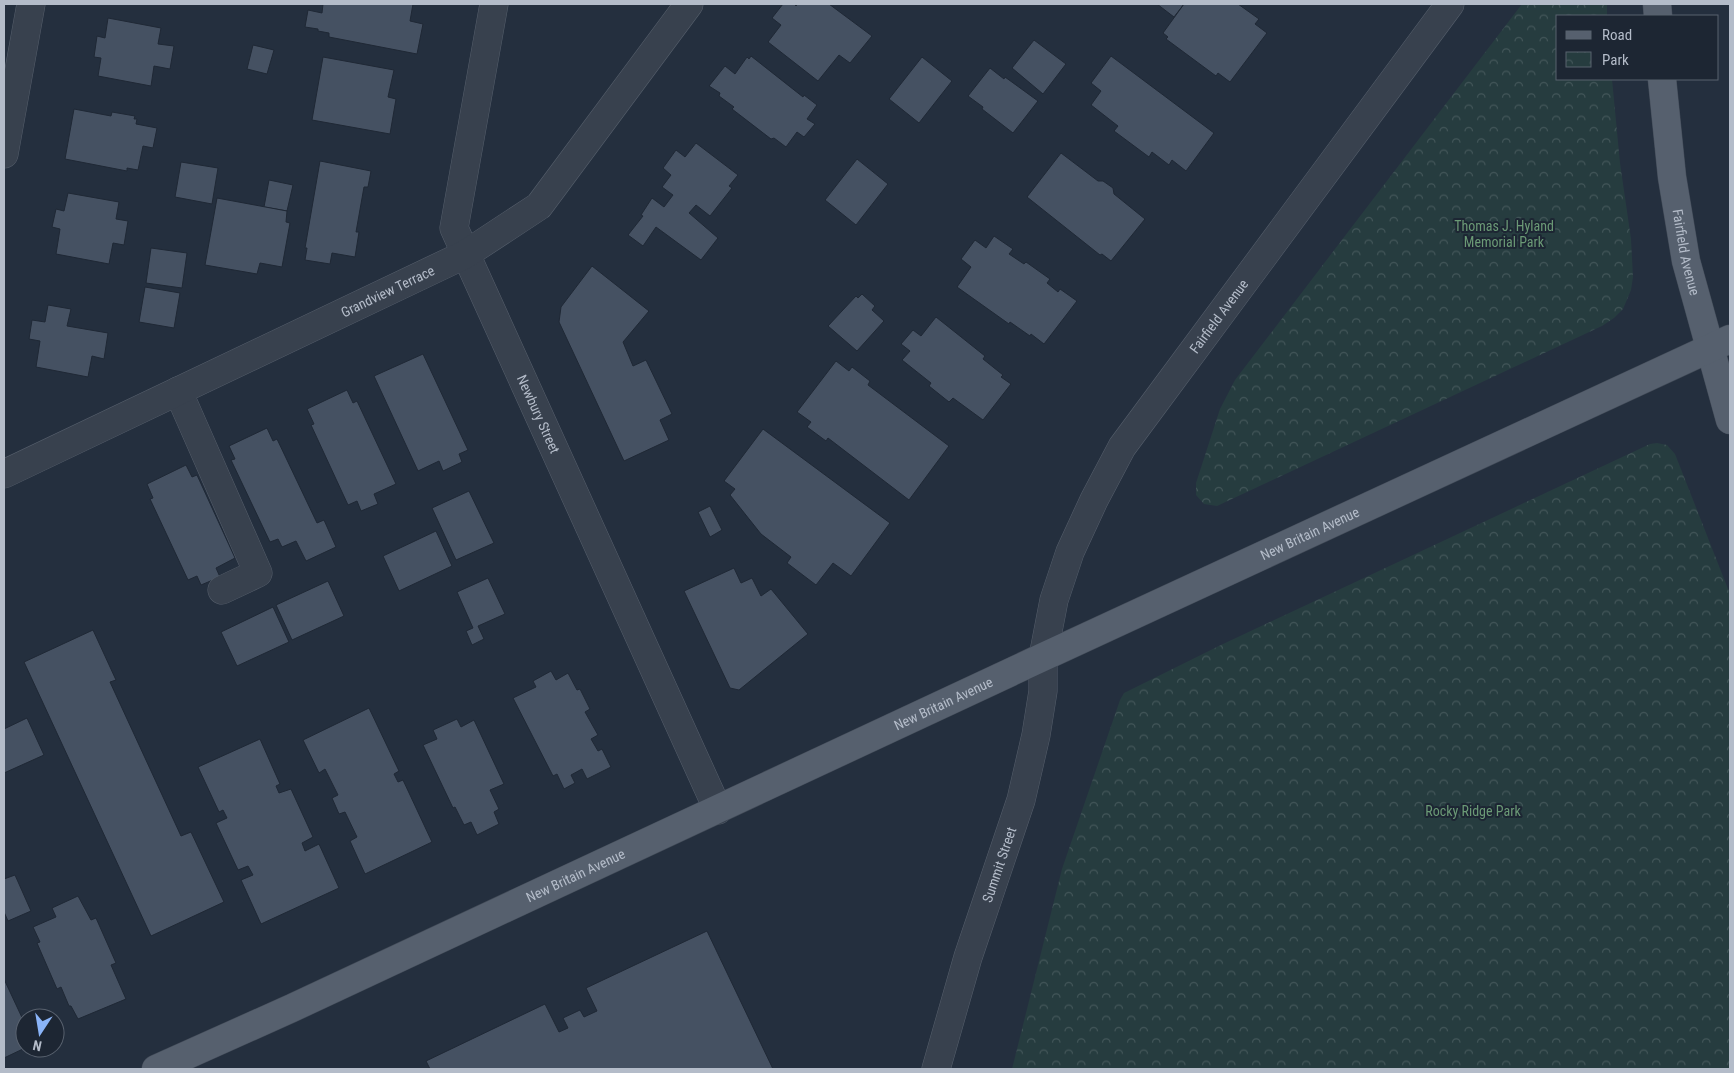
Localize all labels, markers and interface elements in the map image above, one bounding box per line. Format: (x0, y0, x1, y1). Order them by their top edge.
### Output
legend (1556, 15, 1719, 80)
text: Road (1602, 26, 1632, 44)
text: Park (1602, 51, 1629, 69)
street label: Fairfield Avenue (1669, 208, 1703, 298)
park label: Thomas J. Hyland Memorial Park (1454, 218, 1554, 250)
street label: Grandview Terrace (338, 262, 437, 320)
street label: Fairfield Avenue (1186, 276, 1252, 356)
street label: Newbury Street (514, 372, 563, 456)
street label: New Britain Avenue (1258, 504, 1362, 563)
street label: New Britain Avenue (891, 673, 996, 734)
park label: Rocky Ridge Park (1425, 803, 1521, 819)
street label: Summit Street (979, 825, 1019, 904)
street label: New Britain Avenue (524, 845, 628, 905)
north arrow (15, 1008, 65, 1058)
text: N (31, 1037, 43, 1054)

